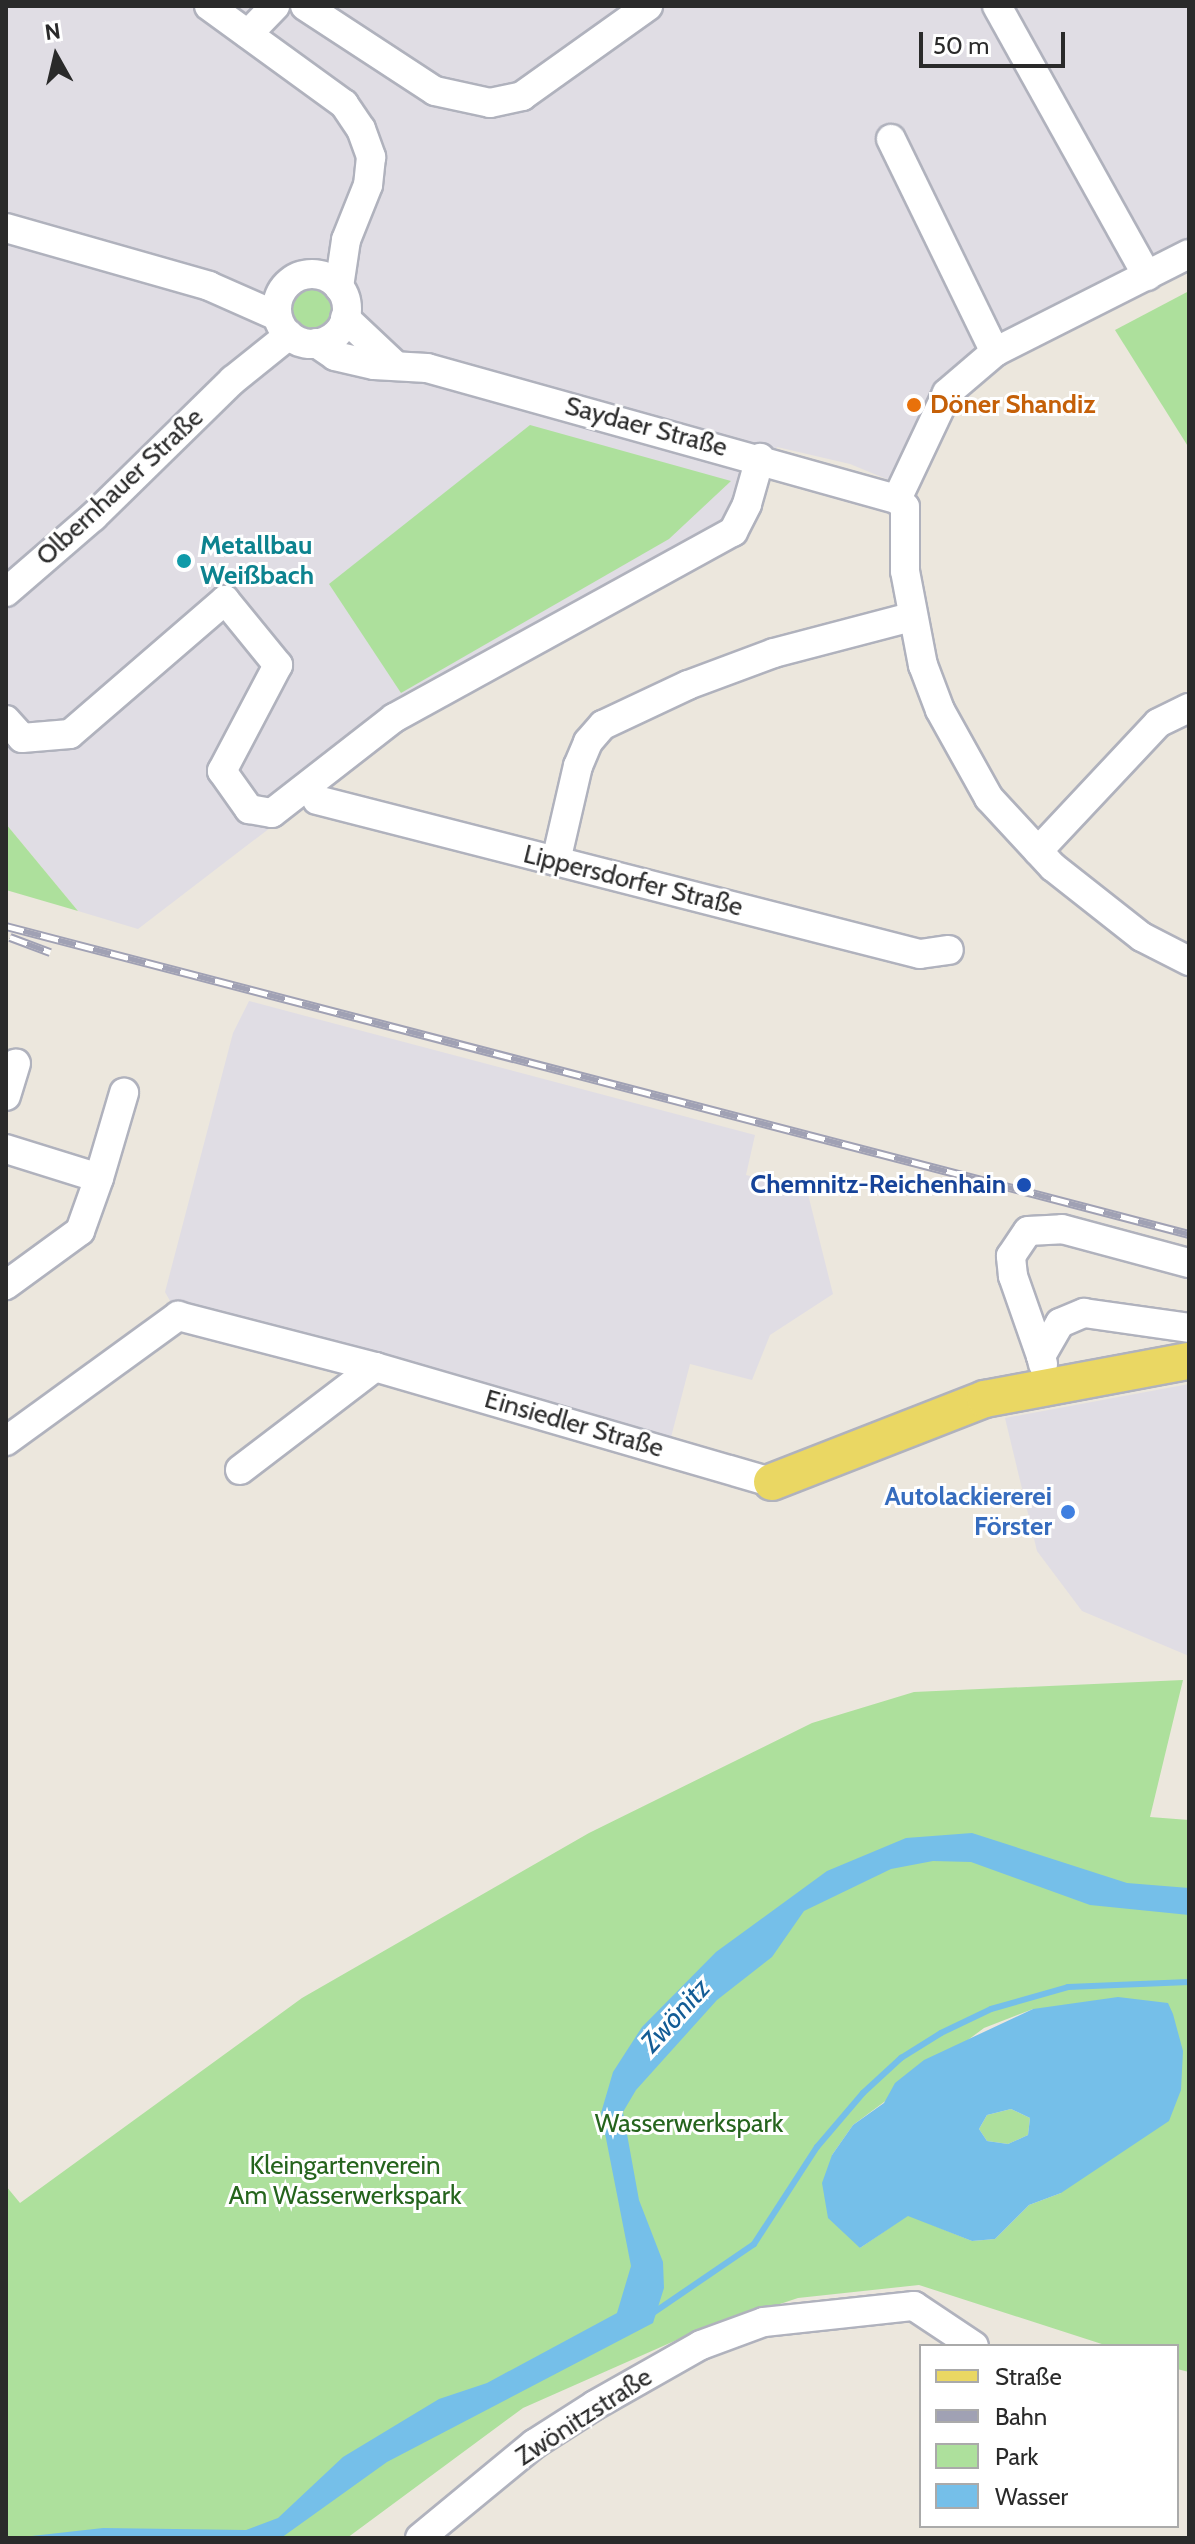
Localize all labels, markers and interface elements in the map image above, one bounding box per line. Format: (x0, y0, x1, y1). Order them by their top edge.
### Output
north arrow (16, 16, 96, 96)
scale bar (923, 16, 1069, 66)
text: N (43, 17, 62, 46)
text: 50 m (933, 31, 989, 60)
place label: Döner Shandiz (930, 389, 1095, 421)
street label: Saydaer Straße (562, 390, 730, 464)
marker: Döner Shandiz (905, 396, 923, 414)
street label: Olbernhauer Straße (30, 402, 210, 572)
place label: Metallbau Weißbach (200, 530, 314, 592)
marker: Metallbau Weißbach (175, 552, 193, 570)
street label: Lippersdorfer Straße (520, 839, 746, 923)
place label: Chemnitz-Reichenhain (750, 1169, 1006, 1201)
marker: Chemnitz-Reichenhain (1013, 1174, 1035, 1196)
street label: Einsiedler Straße (481, 1384, 667, 1464)
place label: Autolackiererei Förster (884, 1481, 1052, 1542)
marker: Autolackiererei Förster (1059, 1503, 1077, 1521)
water label: Zwönitz (633, 1971, 717, 2059)
park label: Wasserwerkspark (595, 2108, 783, 2140)
park label: Kleingartenverein Am Wasserwerkspark (228, 2150, 462, 2212)
legend (919, 2344, 1179, 2528)
street label: Zwönitzstraße (510, 2361, 658, 2473)
text: Straße (995, 2362, 1062, 2391)
text: Bahn (995, 2402, 1047, 2431)
text: Park (995, 2442, 1038, 2471)
text: Wasser (995, 2482, 1068, 2511)

